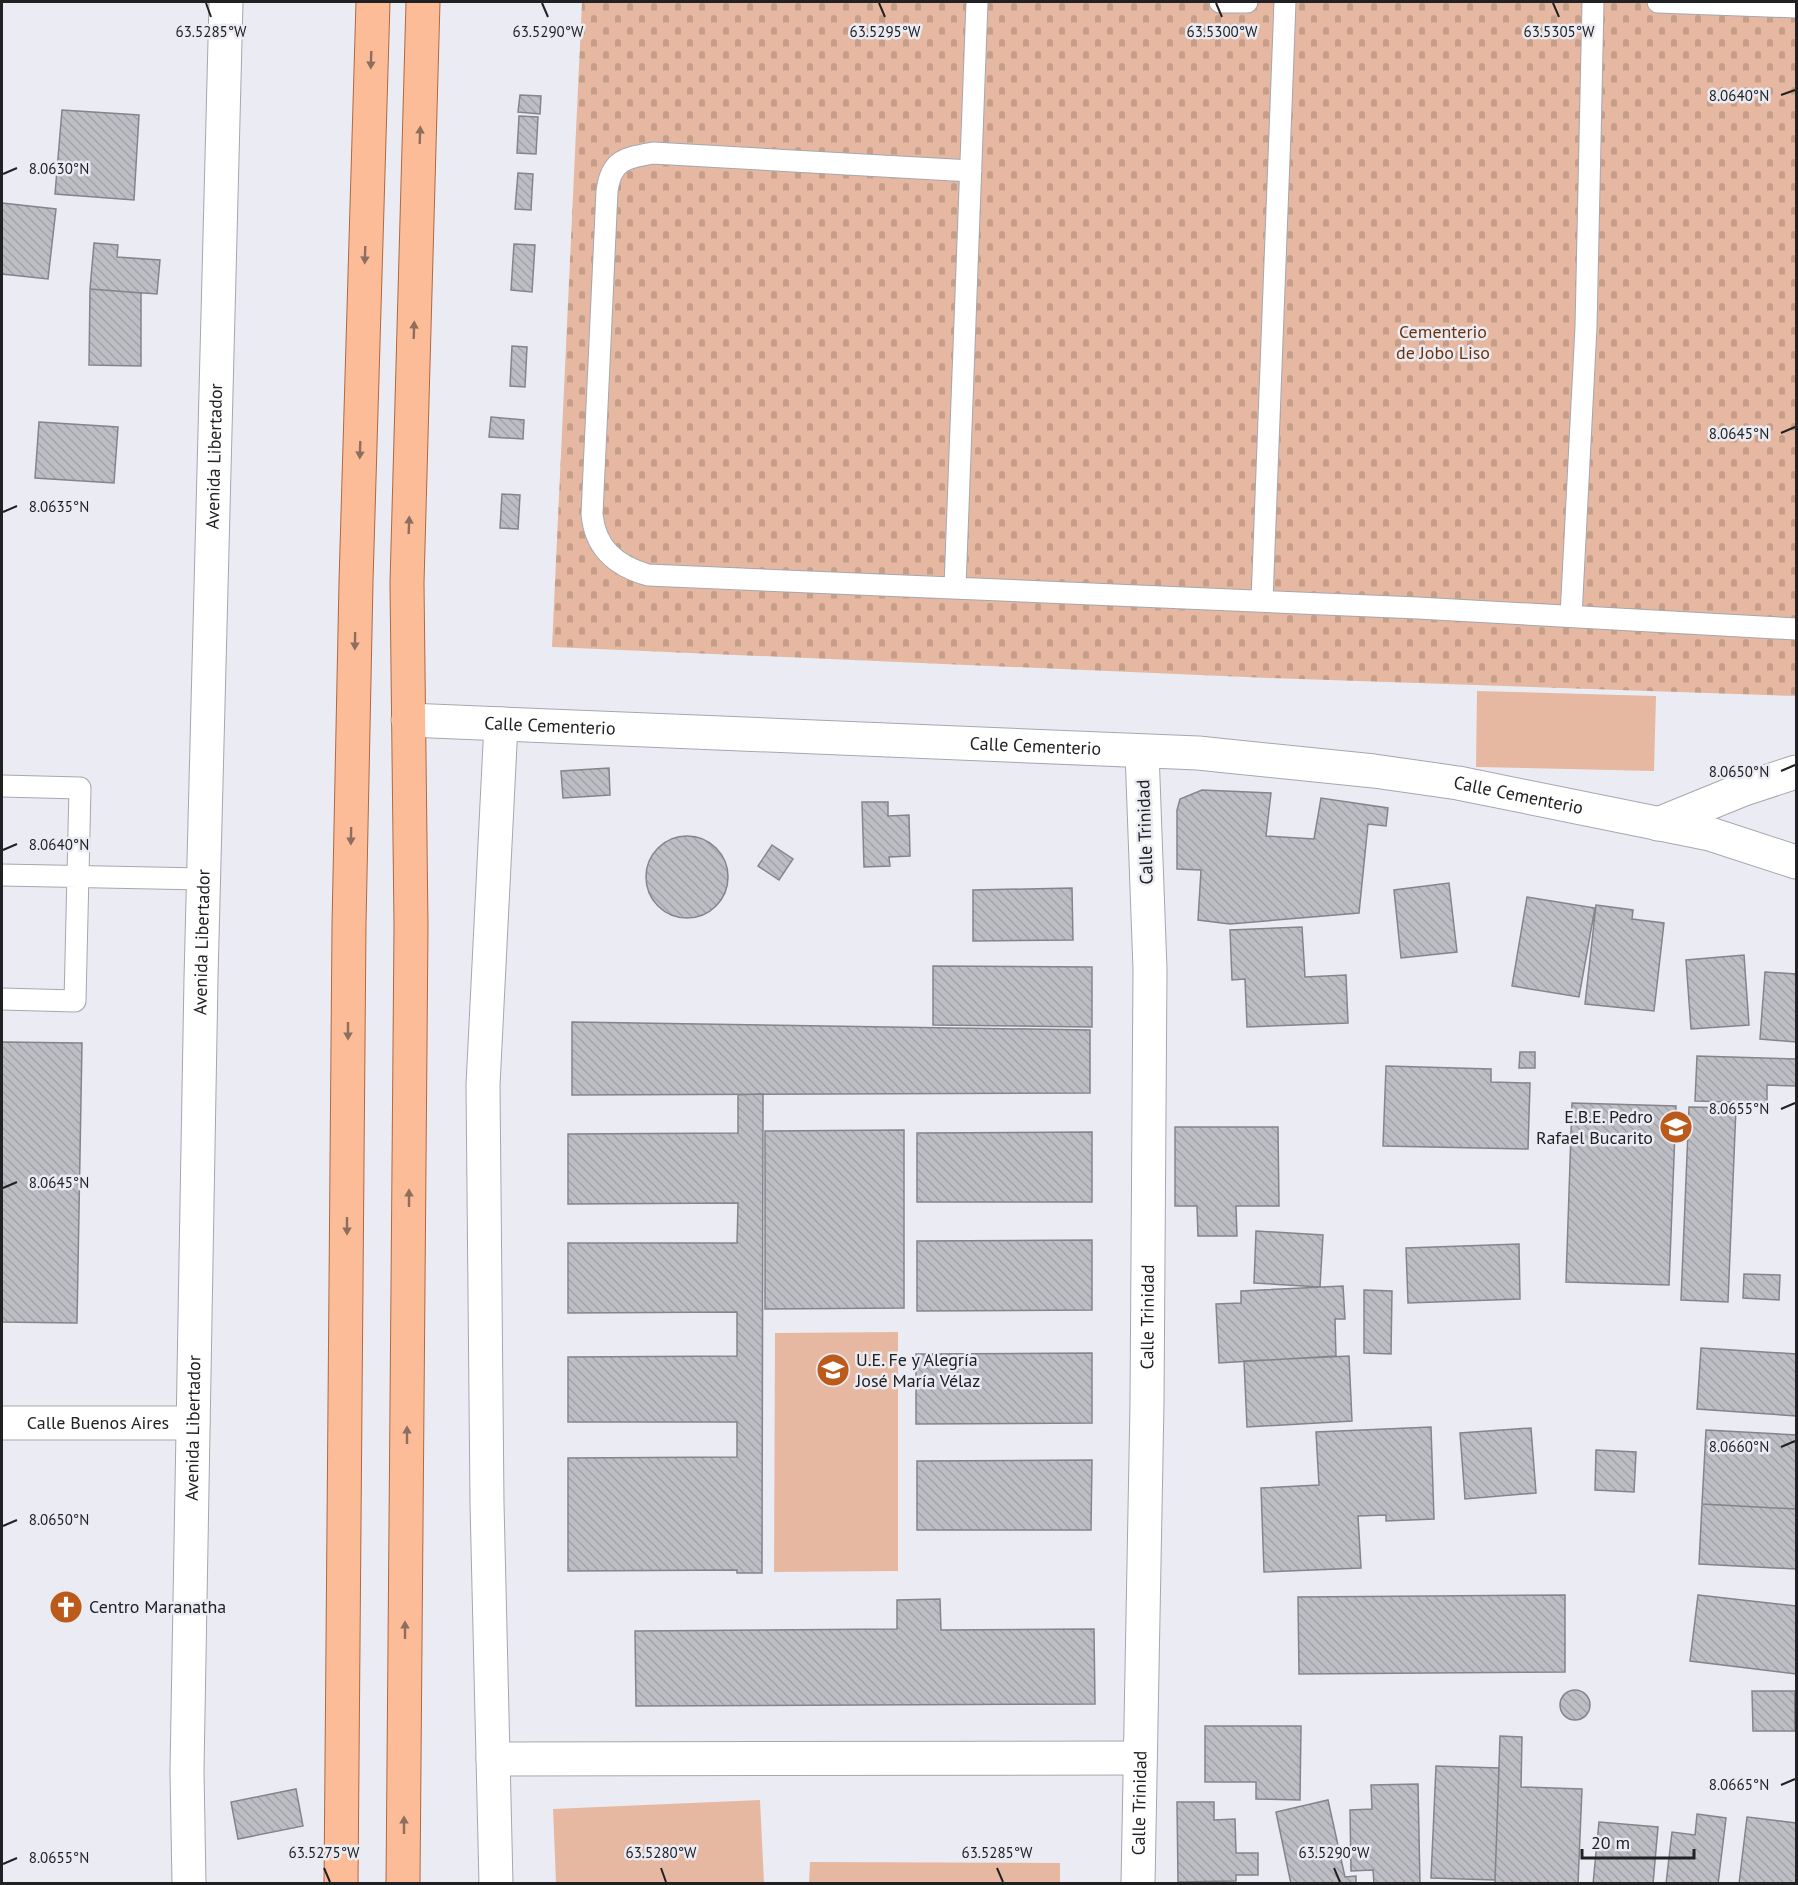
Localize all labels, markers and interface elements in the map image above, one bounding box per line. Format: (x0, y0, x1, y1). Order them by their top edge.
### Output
text: 63.5285°W (175, 22, 247, 41)
text: 63.5290°W (512, 22, 584, 41)
text: 63.5295°W (849, 22, 921, 41)
text: 63.5300°W (1186, 22, 1258, 41)
text: 63.5305°W (1523, 22, 1595, 41)
one-way arrow (366, 50, 376, 69)
text: 8.0640°N (1709, 86, 1769, 105)
one-way arrow (415, 126, 424, 145)
text: 8.0630°N (29, 159, 89, 178)
one-way arrow (361, 245, 370, 264)
park label: Cementerio de Jobo Liso (1396, 320, 1490, 364)
one-way arrow (409, 321, 419, 340)
street label: Avenida Libertador (200, 383, 227, 530)
text: 8.0645°N (1709, 424, 1769, 443)
one-way arrow (355, 440, 364, 459)
text: 8.0635°N (29, 497, 89, 516)
one-way arrow (404, 515, 413, 534)
one-way arrow (350, 631, 359, 650)
street label: Calle Cementerio (484, 711, 616, 740)
street label: Calle Cementerio (969, 731, 1102, 760)
text: 8.0650°N (1709, 762, 1769, 781)
street label: Calle Cementerio (1452, 770, 1585, 819)
street label: Calle Trinidad (1131, 779, 1158, 885)
one-way arrow (346, 826, 356, 845)
text: 8.0640°N (29, 835, 89, 854)
street label: Avenida Libertador (188, 869, 215, 1015)
one-way arrow (343, 1021, 353, 1040)
text: 8.0655°N (1709, 1099, 1769, 1118)
place label: E.B.E. Pedro Rafael Bucarito (1536, 1105, 1653, 1149)
school or university icon: E.B.E. Pedro Rafael Bucarito (1658, 1109, 1694, 1145)
text: 8.0645°N (29, 1173, 89, 1192)
one-way arrow (404, 1189, 414, 1208)
one-way arrow (342, 1216, 351, 1235)
street label: Calle Trinidad (1135, 1265, 1159, 1370)
place label: U.E. Fe y Alegría José María Vélaz (855, 1348, 980, 1392)
school or university icon: U.E. Fe y Alegría José María Vélaz (815, 1352, 851, 1388)
street label: Avenida Libertador (180, 1355, 205, 1501)
street label: Calle Buenos Aires (27, 1411, 169, 1434)
one-way arrow (402, 1426, 412, 1445)
text: 8.0660°N (1709, 1437, 1769, 1456)
text: 8.0650°N (29, 1510, 89, 1529)
church icon: Centro Maranatha (48, 1589, 84, 1625)
place label: Centro Maranatha (89, 1595, 226, 1618)
one-way arrow (400, 1621, 410, 1640)
street label: Calle Trinidad (1127, 1750, 1151, 1856)
text: 8.0665°N (1709, 1775, 1769, 1794)
one-way arrow (399, 1816, 408, 1835)
scale bar (1582, 1822, 1694, 1860)
text: 20 m (1591, 1831, 1630, 1854)
text: 63.5275°W (288, 1843, 360, 1862)
text: 63.5280°W (625, 1843, 697, 1862)
text: 63.5285°W (961, 1843, 1033, 1862)
text: 63.5290°W (1298, 1843, 1370, 1862)
text: 8.0655°N (29, 1848, 89, 1867)

